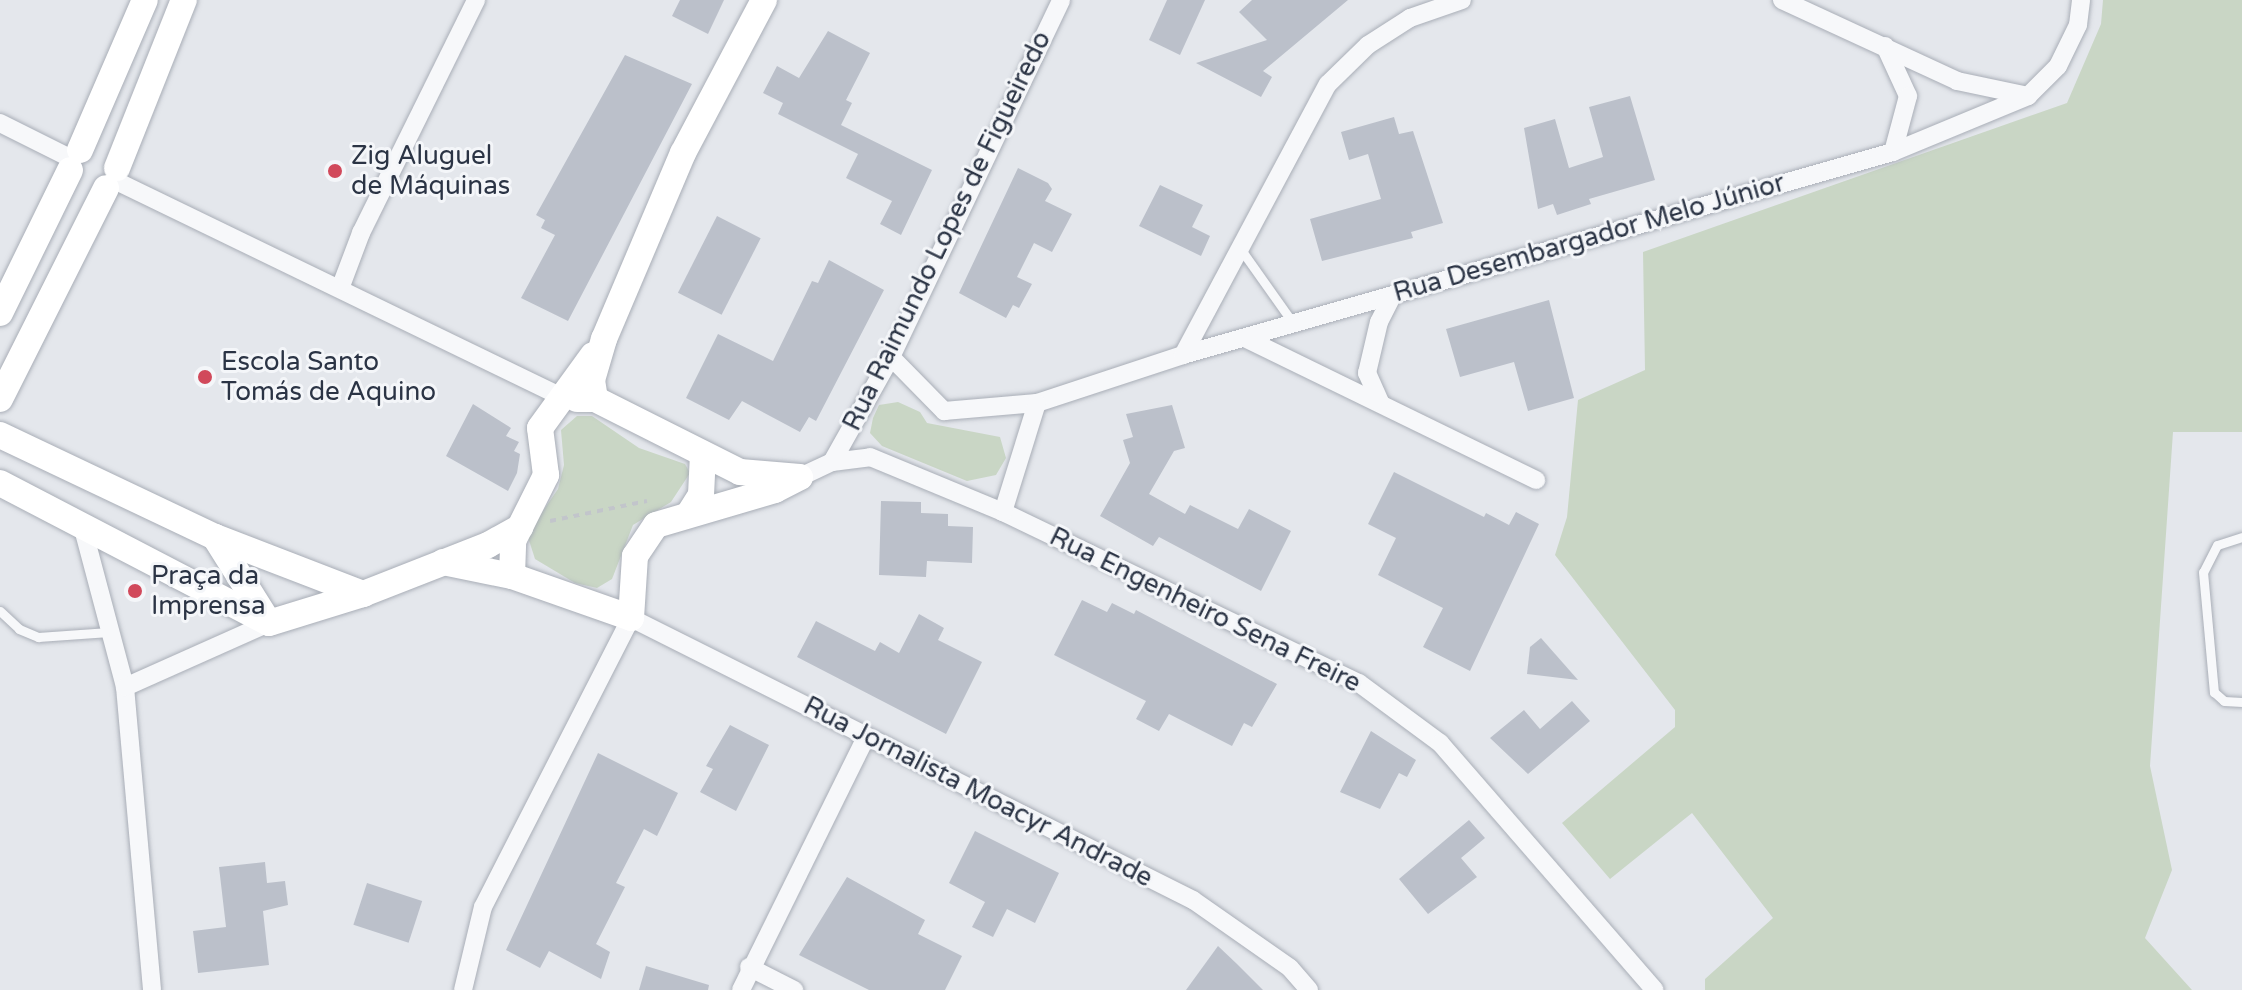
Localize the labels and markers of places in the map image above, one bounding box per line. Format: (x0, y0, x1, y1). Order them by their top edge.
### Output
place label: Zig Aluguel de Máquinas (351, 140, 510, 202)
marker: Zig Aluguel de Máquinas (326, 162, 344, 180)
place label: Escola Santo Tomás de Aquino (221, 346, 436, 408)
marker: Escola Santo Tomás de Aquino (196, 368, 214, 386)
place label: Praça da Imprensa (151, 560, 266, 622)
marker: Praça da Imprensa (126, 582, 144, 600)

